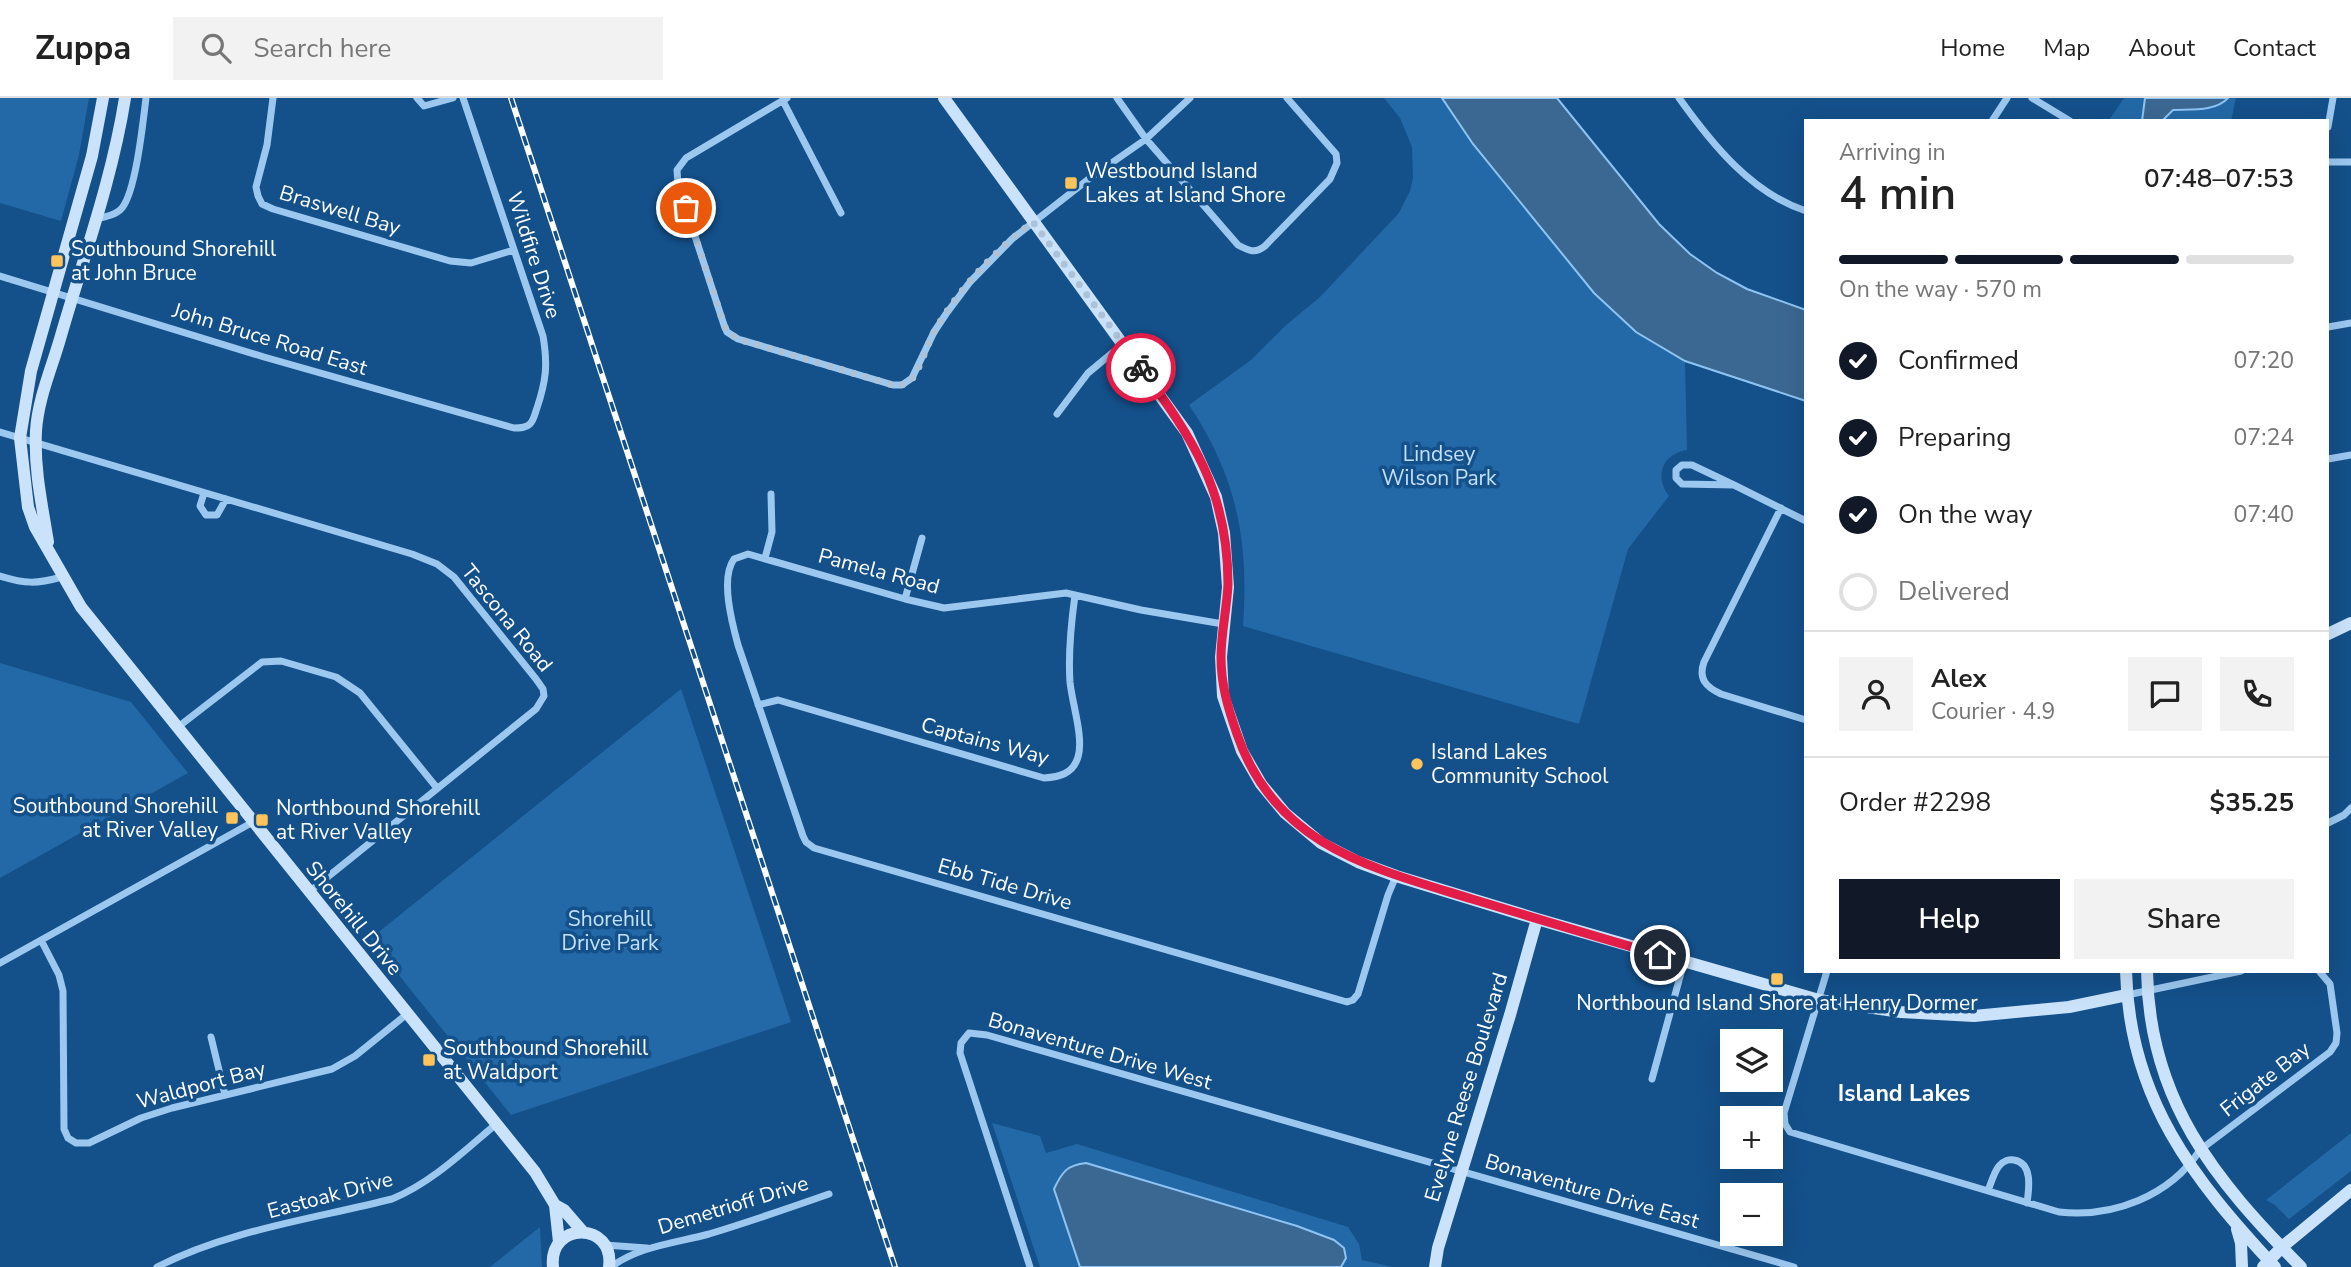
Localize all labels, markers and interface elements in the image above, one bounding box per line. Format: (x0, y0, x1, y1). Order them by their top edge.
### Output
search box (173, 17, 663, 80)
text: Zuppa (35, 26, 131, 71)
icon: search (197, 29, 235, 67)
text: Search here (253, 31, 391, 66)
text: Home (1940, 32, 2005, 64)
text: Map (2043, 32, 2090, 64)
text: About (2128, 32, 2195, 64)
text: Contact (2233, 32, 2316, 64)
text: Arriving in (1839, 137, 1946, 168)
place label: Westbound Island Lakes at Island Shore (1085, 157, 1286, 209)
text: 07:48–07:53 (2144, 161, 2294, 196)
text: 4 min (1839, 162, 1956, 225)
marker: Westbound Island Lakes at Island Shore (1063, 175, 1079, 191)
street label: Braswell Bay (276, 178, 404, 242)
pin (656, 178, 716, 238)
street label: Wildfire Drive (500, 188, 568, 322)
icon: bag (667, 189, 705, 227)
place label: Southbound Shorehill at John Bruce (71, 235, 277, 287)
marker: Southbound Shorehill at John Bruce (49, 253, 65, 269)
text: On the way · 570 m (1839, 274, 2042, 305)
street label: John Bruce Road East (168, 296, 371, 382)
courier (1106, 333, 1176, 403)
icon: check (1839, 342, 1877, 380)
text: Confirmed (1898, 343, 2019, 378)
text: 07:20 (2234, 345, 2294, 376)
icon: bike (1122, 349, 1160, 387)
icon: check (1839, 419, 1877, 457)
text: Preparing (1898, 420, 2011, 455)
text: 07:24 (2234, 422, 2294, 453)
park label: Lindsey Wilson Park (1381, 440, 1497, 492)
icon: check (1839, 496, 1877, 534)
text: On the way (1898, 497, 2032, 532)
text: 07:40 (2234, 499, 2294, 530)
street label: Pamela Road (815, 541, 943, 601)
street label: Tascona Road (455, 558, 559, 678)
text: Delivered (1898, 574, 2010, 609)
button: person (1839, 657, 1913, 731)
button: chat (2128, 657, 2202, 731)
button: phone (2220, 657, 2294, 731)
text: Alex (1931, 661, 1987, 696)
text: Courier · 4.9 (1931, 696, 2055, 727)
street label: Captains Way (918, 710, 1052, 772)
place label: Island Lakes Community School (1431, 738, 1609, 790)
marker: Island Lakes Community School (1409, 756, 1425, 772)
text: Order #2298 (1839, 785, 1991, 820)
text: $35.25 (2210, 785, 2294, 820)
place label: Southbound Shorehill at River Valley (13, 792, 219, 844)
place label: Northbound Shorehill at River Valley (276, 794, 481, 846)
marker: Southbound Shorehill at River Valley (224, 810, 240, 826)
marker: Northbound Shorehill at River Valley (254, 812, 270, 828)
street label: Ebb Tide Drive (935, 851, 1075, 917)
street label: Shorehill Drive (299, 855, 409, 981)
button: Help (1839, 879, 2060, 959)
button: Share (2074, 879, 2294, 959)
park label: Shorehill Drive Park (561, 905, 659, 957)
pin (1630, 925, 1690, 985)
icon: home (1641, 936, 1679, 974)
street label: Evelyne Reese Boulevard (1418, 969, 1514, 1205)
marker: Northbound Island Shore at Henry Dormer (1769, 971, 1785, 987)
place label: Northbound Island Shore at Henry Dormer (1576, 989, 1978, 1017)
street label: Bonaventure Drive West (985, 1006, 1216, 1097)
map controls (1720, 1029, 1783, 1246)
button: layers (1720, 1029, 1783, 1092)
place label: Southbound Shorehill at Waldport (443, 1034, 649, 1086)
street label: Frigate Bay (2214, 1035, 2316, 1123)
marker: Southbound Shorehill at Waldport (421, 1052, 437, 1068)
street label: Waldport Bay (134, 1054, 269, 1116)
district label: Island Lakes (1838, 1078, 1970, 1109)
button: + (1720, 1106, 1783, 1169)
street label: Bonaventure Drive East (1482, 1147, 1703, 1235)
street label: Eastoak Drive (264, 1165, 396, 1225)
street label: Demetrioff Drive (654, 1169, 812, 1241)
button: − (1720, 1183, 1783, 1246)

